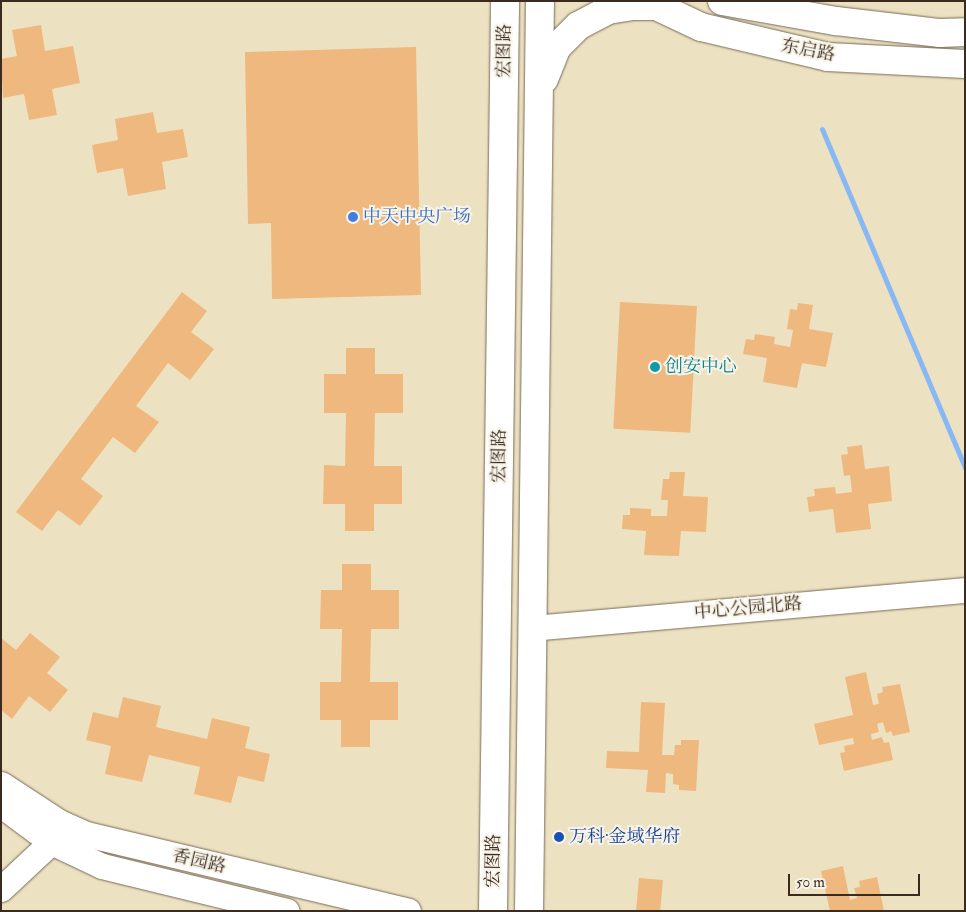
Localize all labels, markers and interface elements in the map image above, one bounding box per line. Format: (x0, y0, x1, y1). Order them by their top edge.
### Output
street label: 宏图路 (494, 24, 516, 78)
street label: 东启路 (779, 35, 837, 67)
place label: 中天中央广场 (363, 206, 471, 228)
marker: 中天中央广场 (347, 211, 359, 223)
place label: 创安中心 (665, 356, 737, 378)
marker: 创安中心 (649, 361, 661, 373)
street label: 宏图路 (489, 429, 511, 483)
street label: 中心公园北路 (693, 594, 803, 624)
place label: 万科·金域华府 (569, 826, 681, 848)
marker: 万科·金域华府 (553, 831, 565, 843)
street label: 宏图路 (483, 834, 505, 888)
street label: 香园路 (170, 845, 228, 879)
scale bar (791, 864, 924, 896)
text: 50 m (796, 873, 825, 892)

